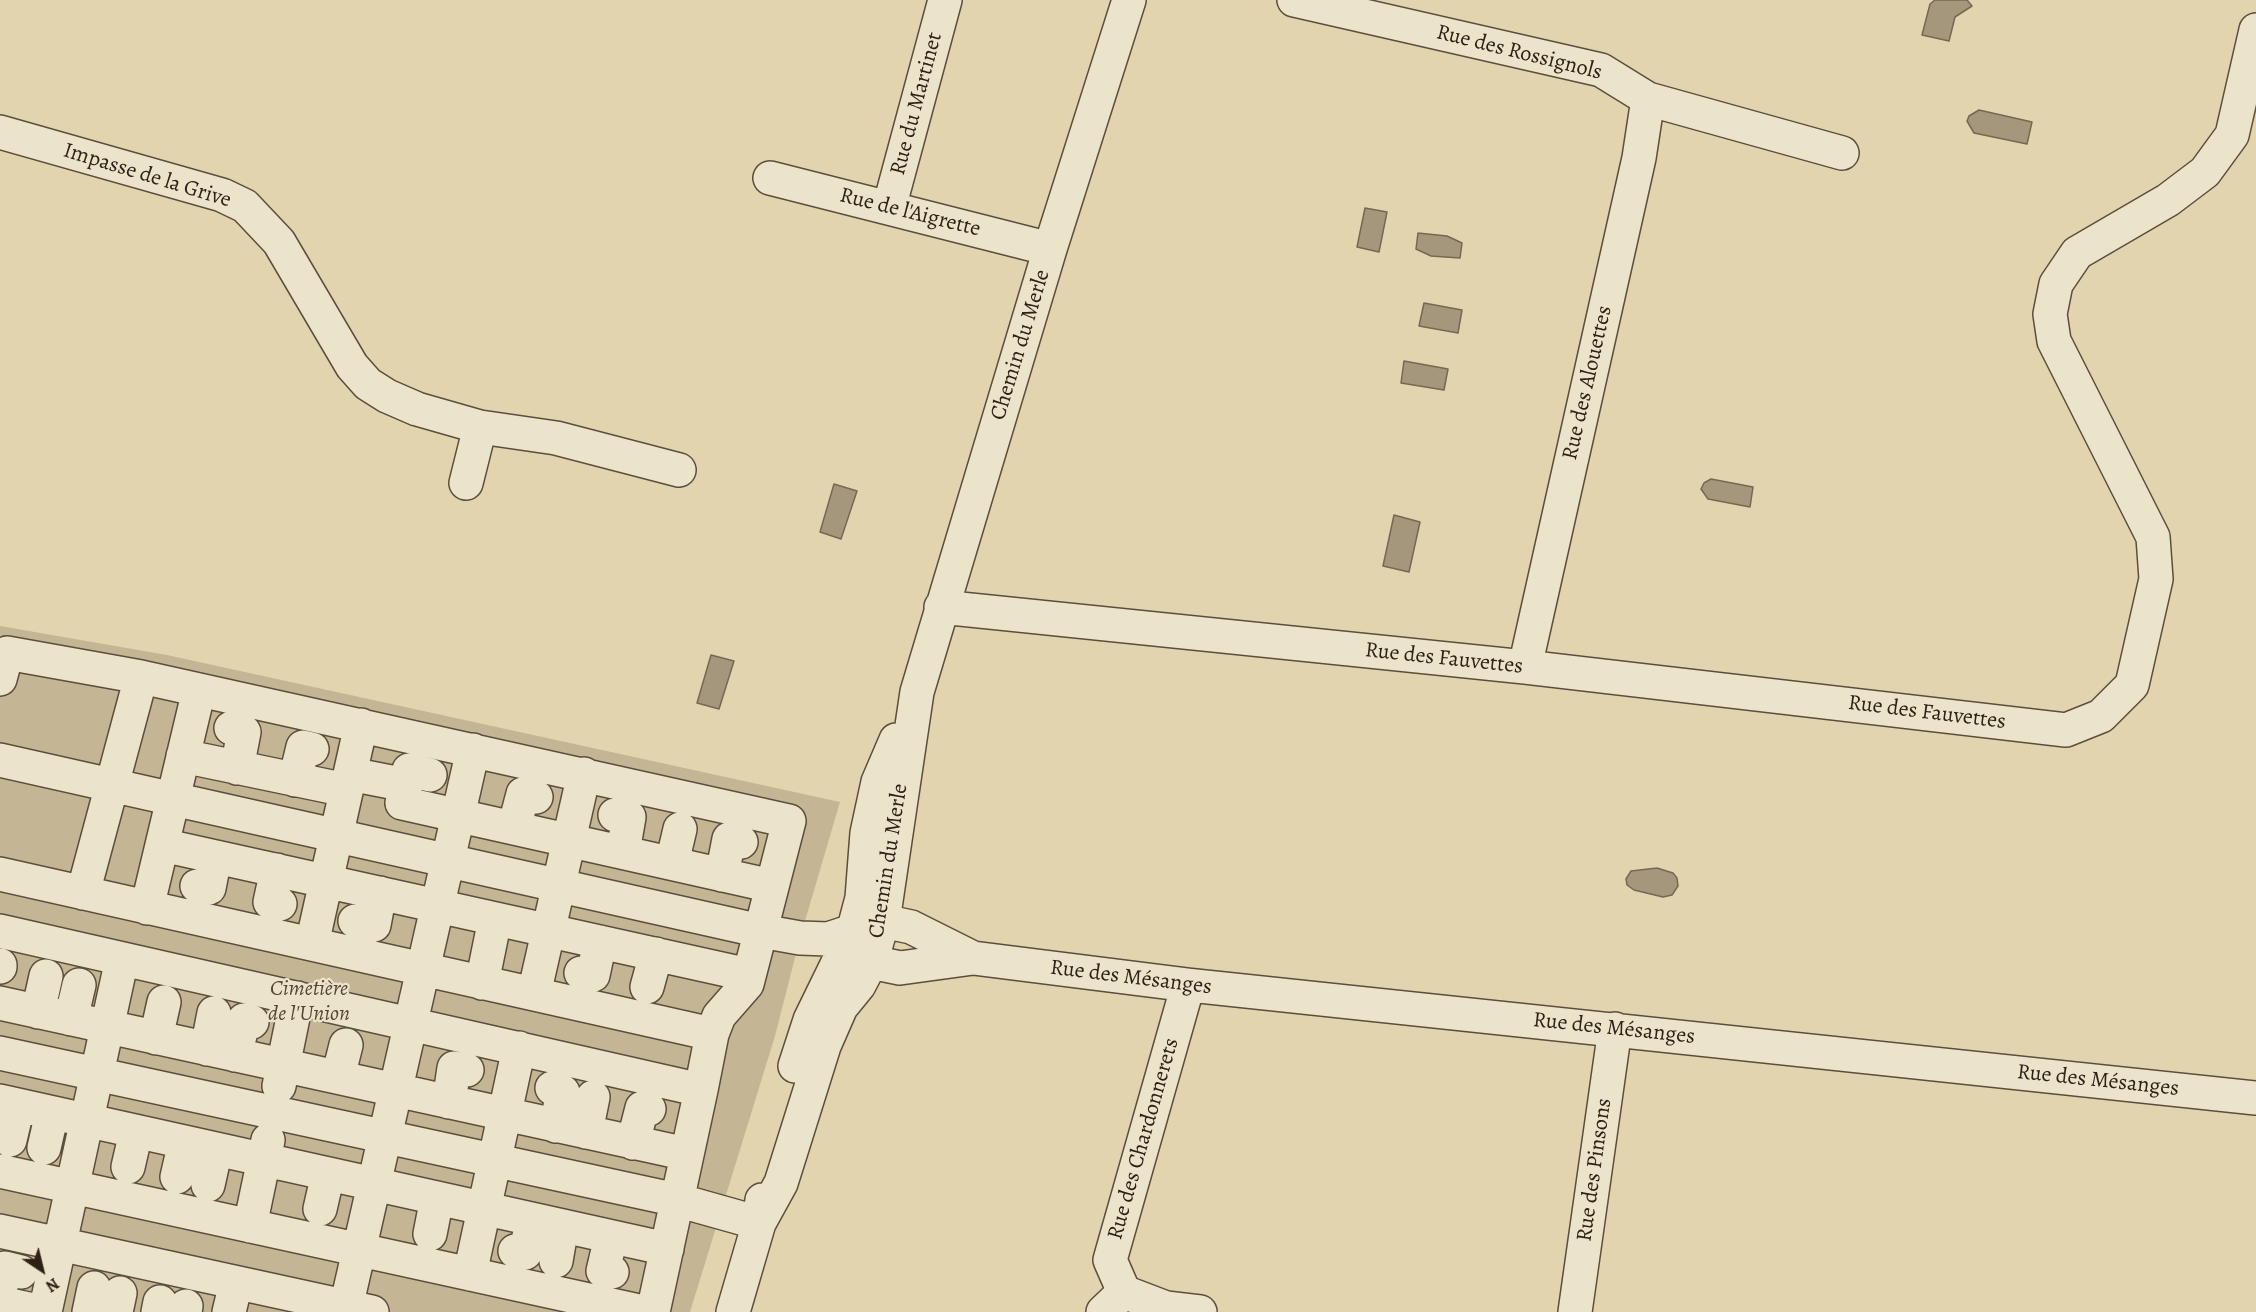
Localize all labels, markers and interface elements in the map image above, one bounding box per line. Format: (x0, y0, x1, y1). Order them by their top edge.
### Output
street label: Rue des Rossignols (1434, 20, 1604, 86)
street label: Rue du Martinet (885, 30, 949, 178)
street label: Impasse de la Grive (60, 138, 234, 214)
street label: Rue de l'Aigrette (837, 183, 983, 243)
street label: Chemin du Merle (986, 267, 1056, 423)
street label: Rue des Alouettes (1557, 303, 1619, 463)
street label: Rue des Fauvettes (1364, 638, 1524, 680)
street label: Rue des Fauvettes (1847, 690, 2007, 736)
street label: Chemin du Merle (864, 782, 914, 940)
street label: Rue des Mésanges (1049, 955, 1213, 1001)
park label: Cimetière de l'Union (268, 977, 350, 1028)
street label: Rue des Mésanges (1532, 1007, 1696, 1051)
street label: Rue des Chardonnerets (1103, 1035, 1185, 1243)
street label: Rue des Mésanges (2016, 1059, 2180, 1103)
street label: Rue des Pinsons (1572, 1097, 1618, 1243)
north arrow (12, 1240, 72, 1300)
text: N (41, 1272, 63, 1297)

